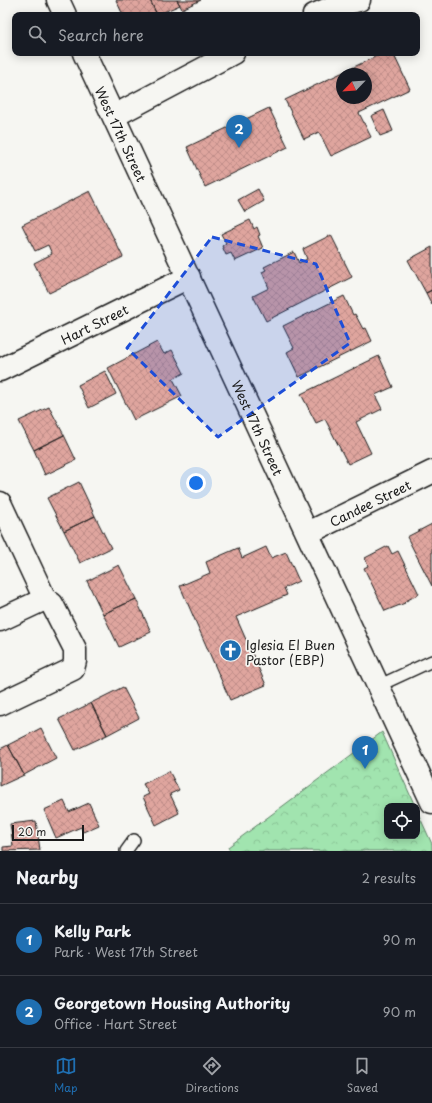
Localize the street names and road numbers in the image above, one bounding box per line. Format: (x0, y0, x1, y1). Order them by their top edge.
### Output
street label: West 17th Street (91, 83, 152, 184)
street label: Hart Street (57, 299, 131, 348)
street label: West 17th Street (228, 377, 288, 478)
street label: Candee Street (326, 474, 414, 531)

